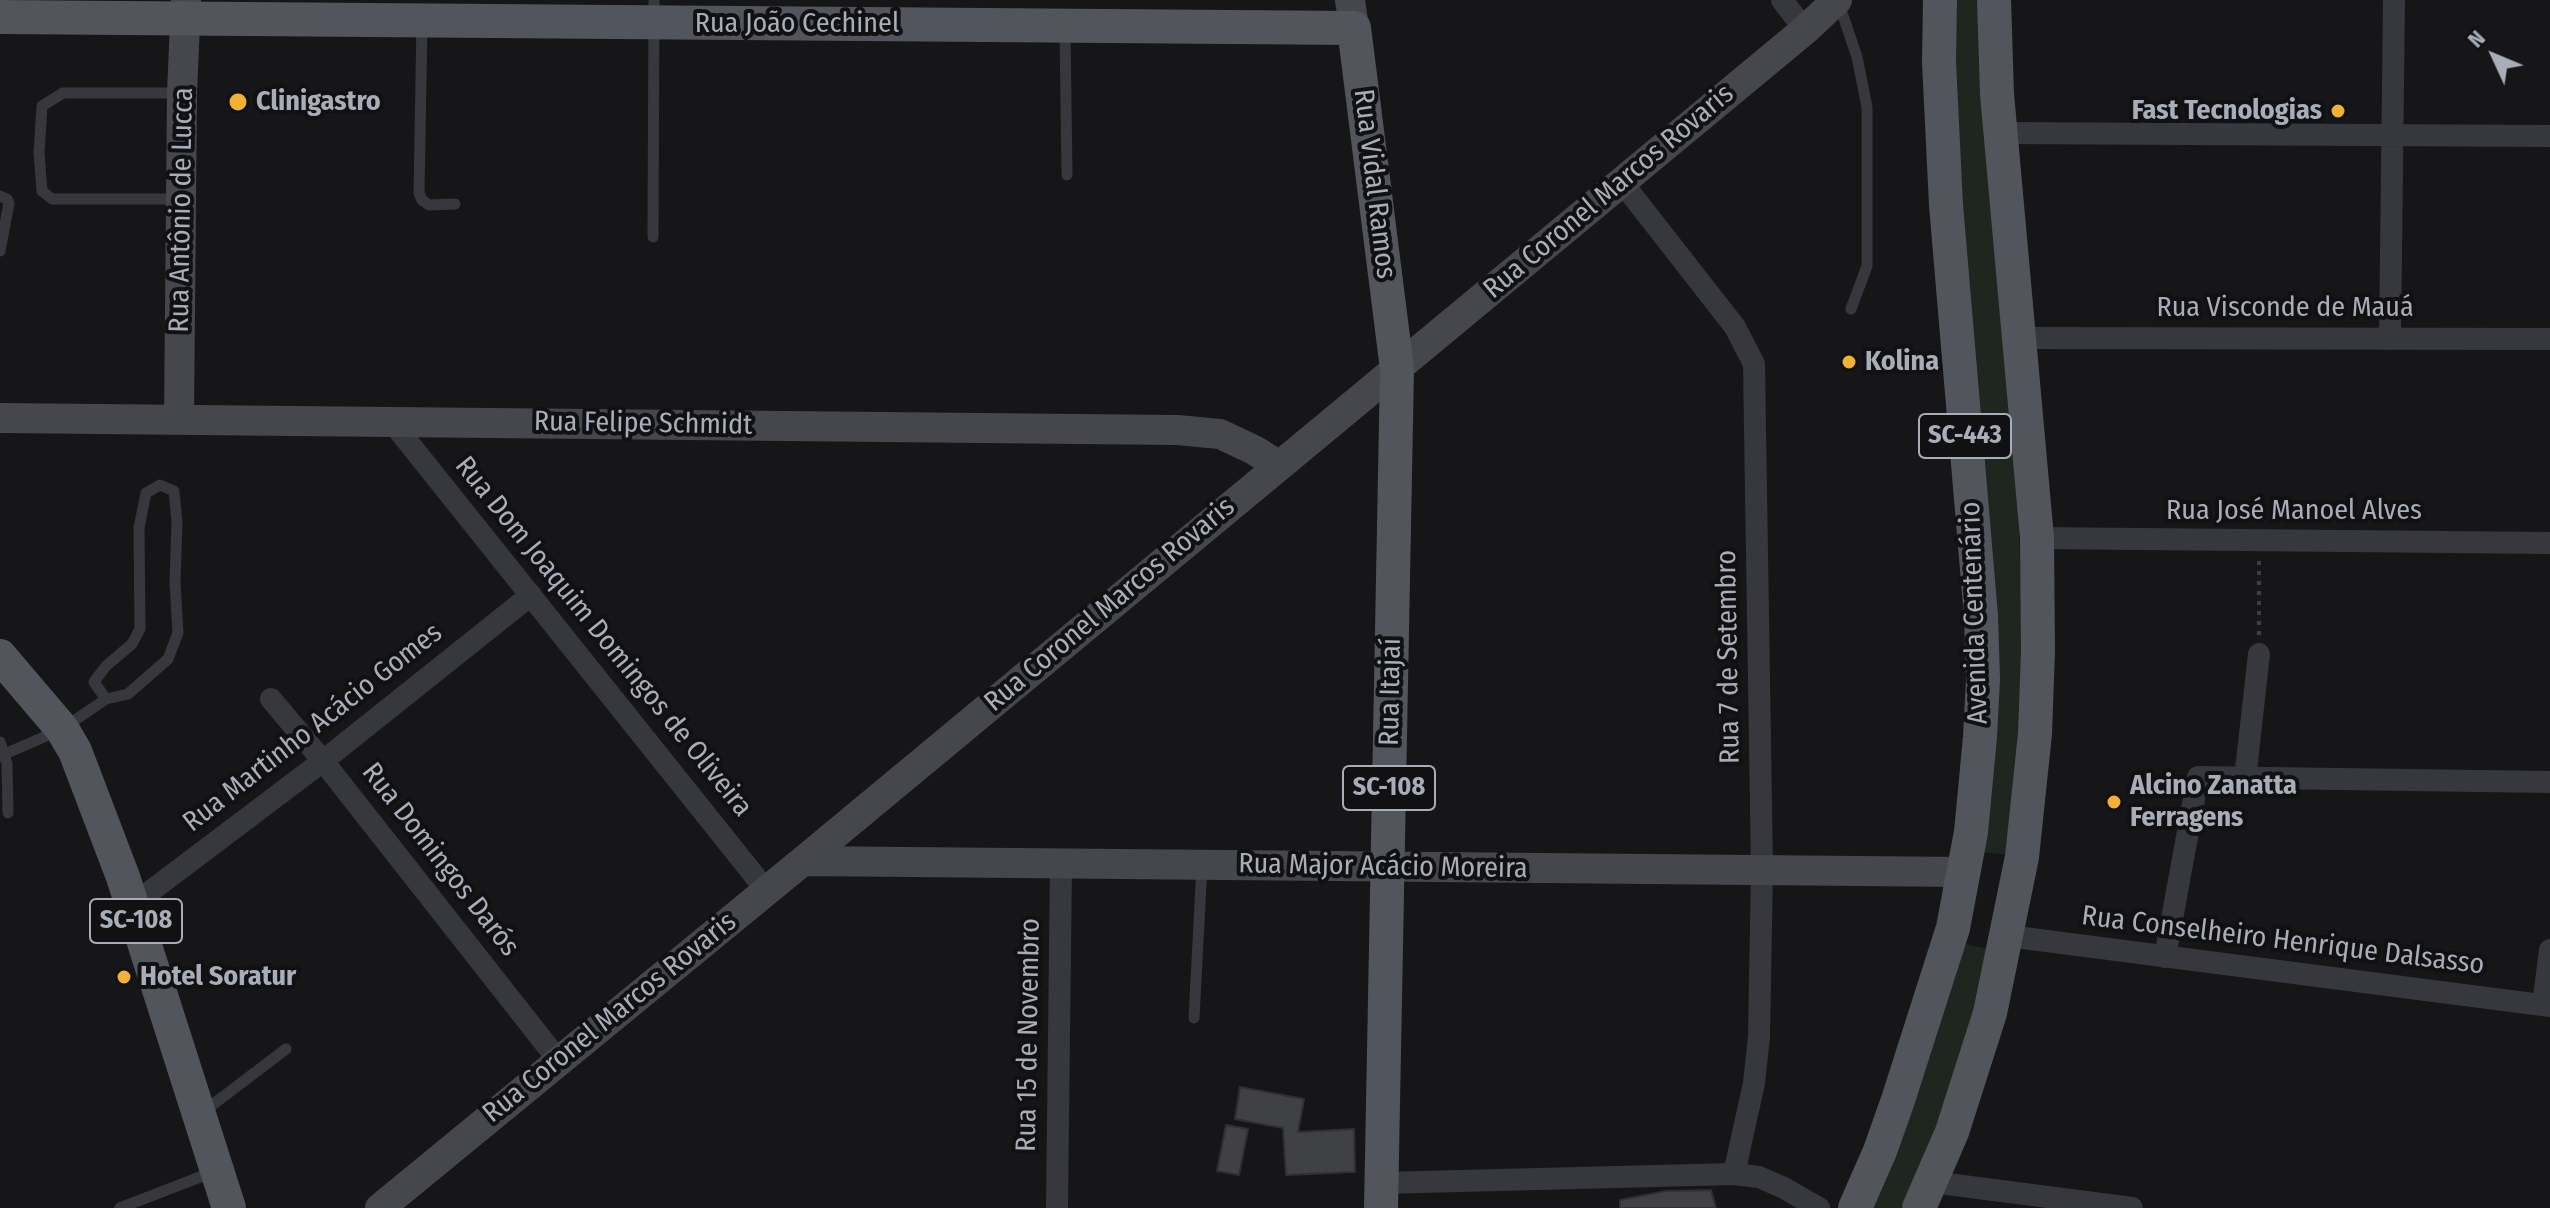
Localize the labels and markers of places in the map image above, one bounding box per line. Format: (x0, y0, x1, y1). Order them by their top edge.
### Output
place label: Clinigastro (256, 85, 381, 119)
marker: Clinigastro (227, 91, 249, 113)
place label: Fast Tecnologias (2132, 94, 2322, 128)
marker: Fast Tecnologias (2329, 102, 2347, 120)
place label: Kolina (1865, 345, 1939, 379)
marker: Kolina (1840, 353, 1858, 371)
place label: Alcino Zanatta Ferragens (2130, 769, 2297, 835)
marker: Alcino Zanatta Ferragens (2105, 793, 2123, 811)
place label: Hotel Soratur (140, 960, 296, 994)
marker: Hotel Soratur (115, 968, 133, 986)

